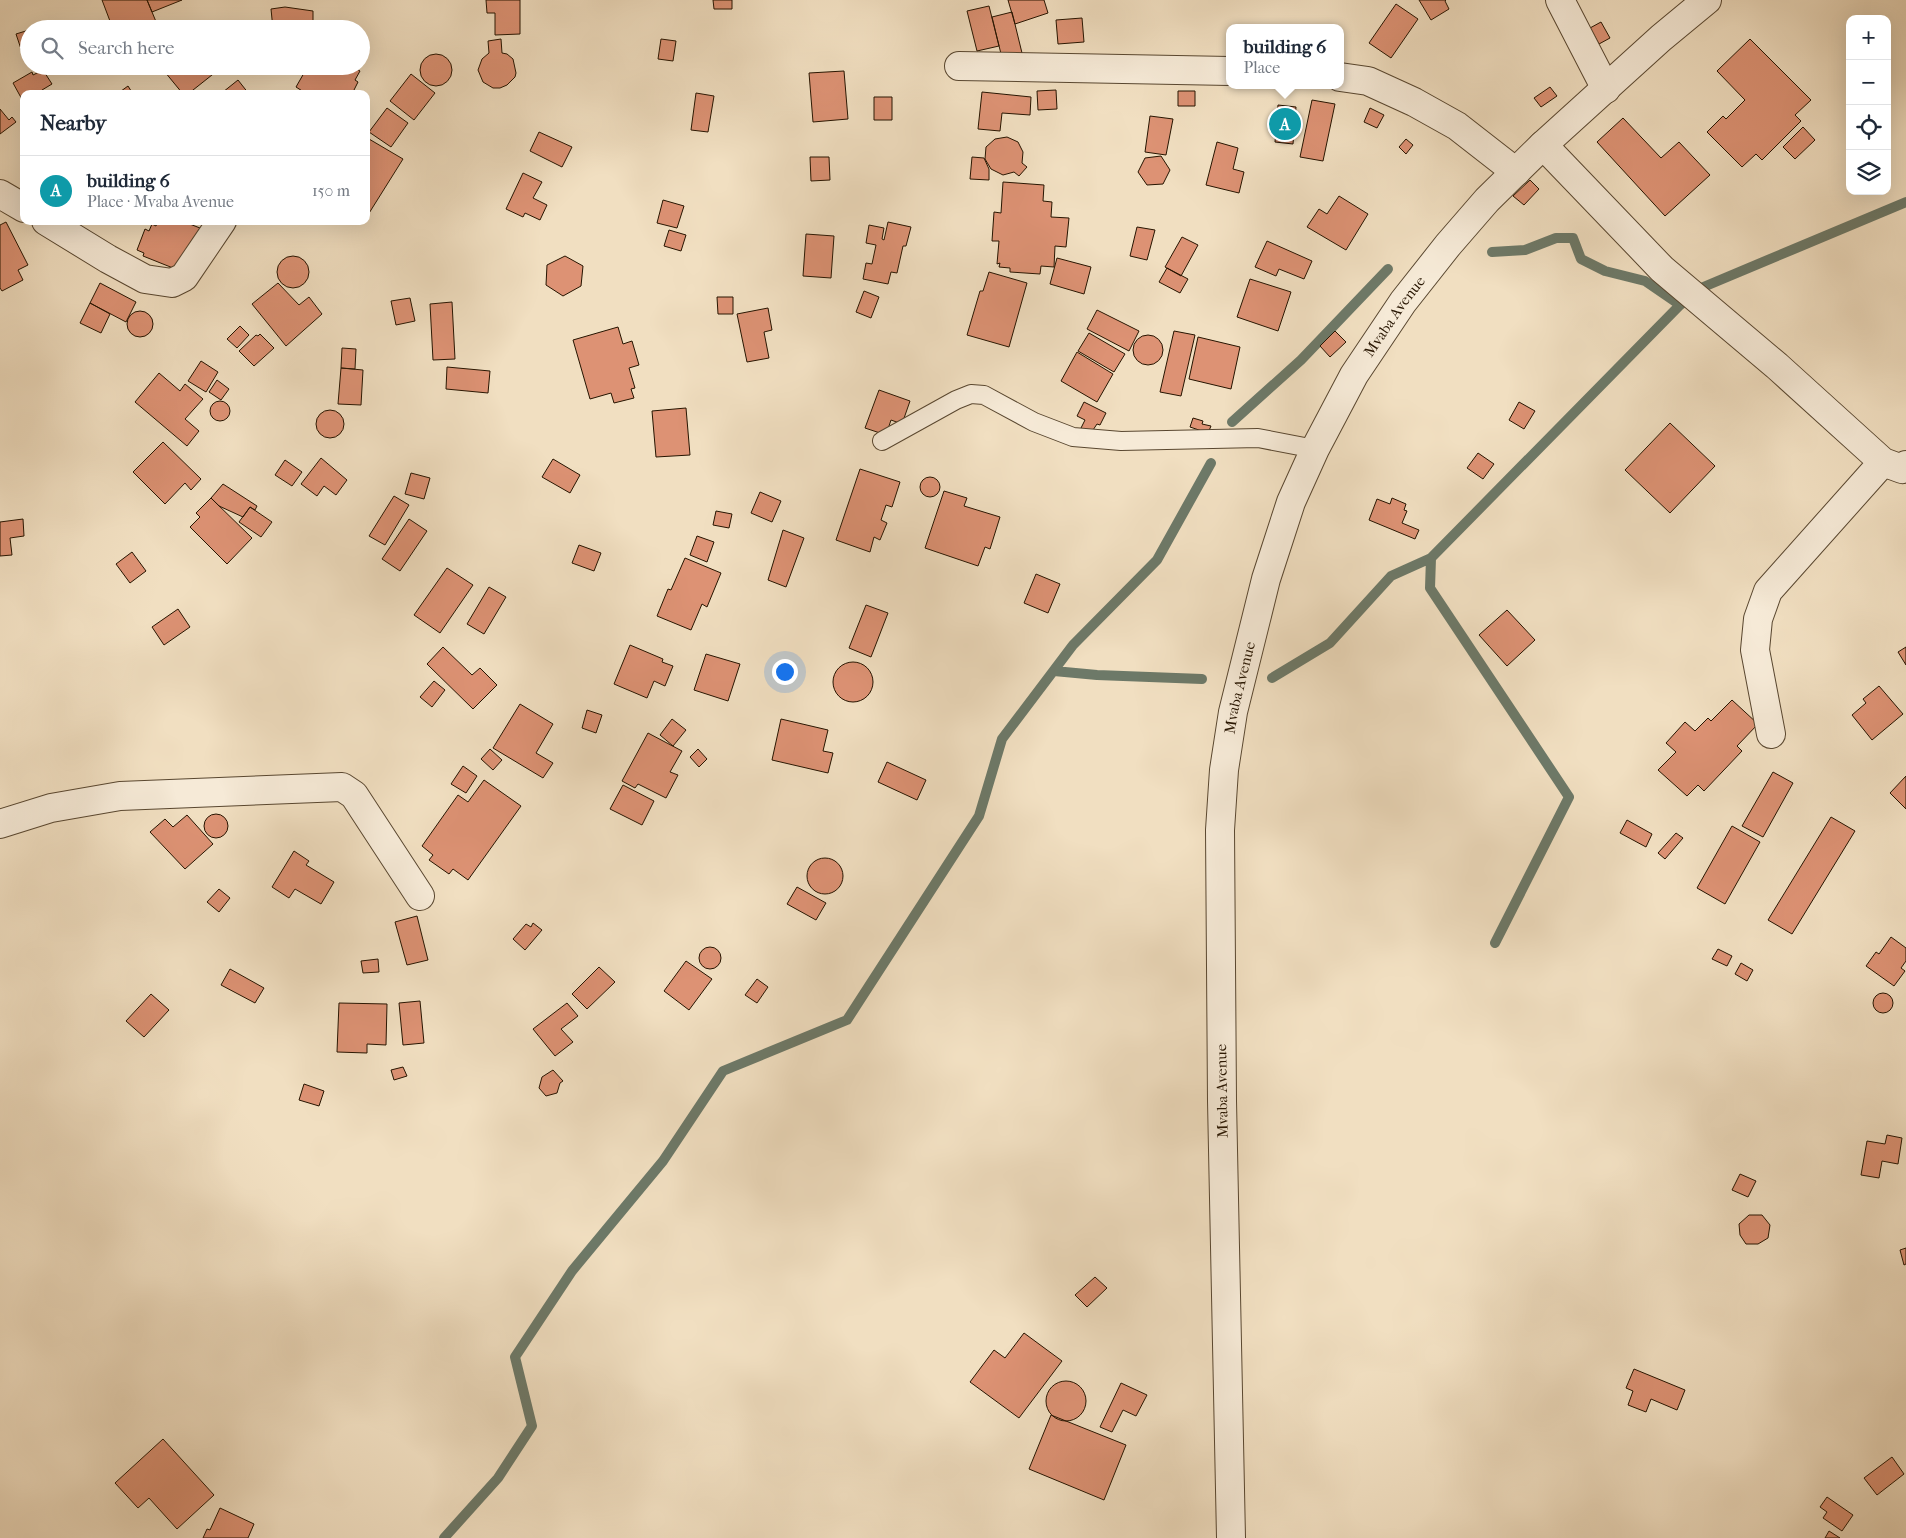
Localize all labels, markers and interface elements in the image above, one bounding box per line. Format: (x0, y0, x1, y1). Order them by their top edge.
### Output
map controls (1846, 15, 1891, 195)
button: + (1846, 15, 1891, 60)
search box (20, 20, 370, 75)
popup (1226, 24, 1344, 89)
icon: search (38, 34, 66, 62)
text: building 6 (1244, 36, 1326, 58)
text: Search here (78, 37, 174, 59)
text: Place (1244, 58, 1280, 77)
button: − (1846, 60, 1891, 105)
pin: A (1269, 105, 1301, 143)
button: locate (1846, 105, 1891, 150)
text: Nearby (40, 111, 106, 135)
button: layers (1846, 150, 1891, 195)
text: building 6 (87, 170, 170, 192)
text: A (51, 181, 61, 200)
text: 150 m (312, 181, 350, 200)
text: Place · Mvaba Avenue (87, 192, 234, 211)
street label: Mvaba Avenue (1360, 272, 1429, 360)
street label: Mvaba Avenue (1221, 639, 1259, 735)
your location (772, 659, 798, 685)
street label: Mvaba Avenue (1212, 1043, 1232, 1138)

